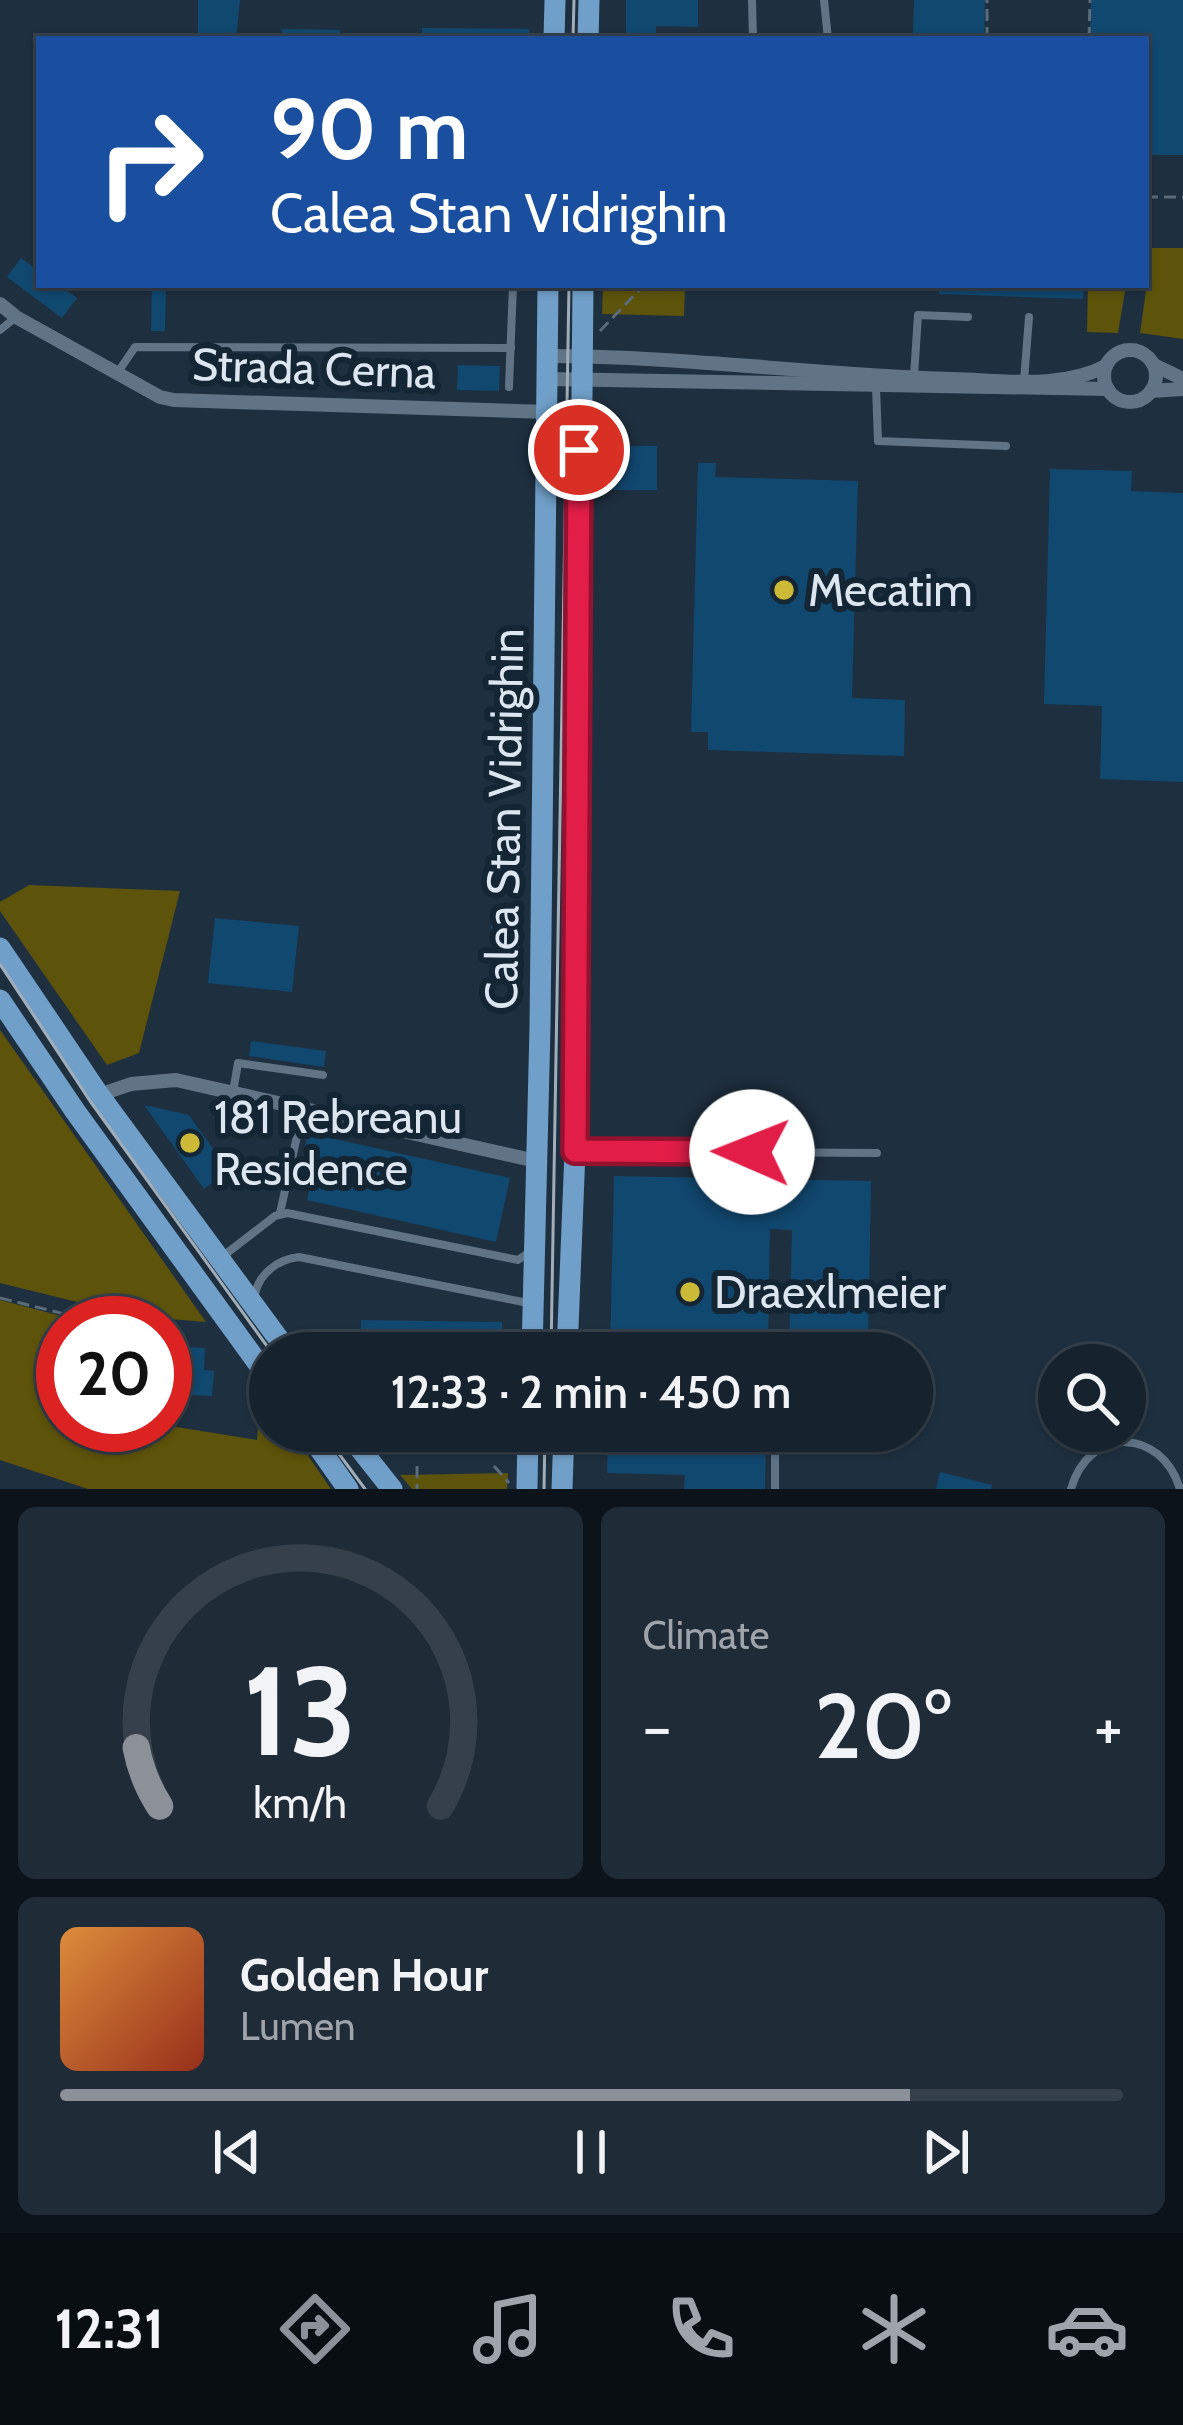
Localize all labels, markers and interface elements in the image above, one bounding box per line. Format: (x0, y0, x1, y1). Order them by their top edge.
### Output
text: 90 m (270, 78, 468, 180)
icon: right (72, 84, 228, 240)
text: Calea Stan Vidrighin (270, 180, 728, 246)
street label: Strada Cerna (191, 337, 437, 399)
pin (528, 399, 630, 501)
icon: arrive (546, 417, 612, 483)
place label: Mecatim (808, 563, 973, 617)
marker: Mecatim (771, 577, 797, 603)
street label: Calea Stan Vidrighin (474, 628, 534, 1010)
position arrow (689, 1089, 815, 1215)
place label: 181 Rebreanu Residence (214, 1090, 462, 1196)
marker: 181 Rebreanu Residence (177, 1130, 203, 1156)
place label: Draexlmeier (714, 1265, 947, 1319)
marker: Draexlmeier (677, 1279, 703, 1305)
speed limit sign: 20 (36, 1296, 192, 1452)
map controls (1038, 1344, 1146, 1452)
button: search (1038, 1344, 1146, 1452)
text: 12:33 · 2 min · 450 m (391, 1365, 791, 1419)
text: Climate (643, 1611, 769, 1659)
text: 13 (244, 1635, 357, 1786)
text: 20° (814, 1671, 951, 1781)
text: − (643, 1686, 672, 1767)
text: + (1094, 1686, 1123, 1767)
text: km/h (253, 1777, 347, 1829)
text: Golden Hour (240, 1948, 488, 2002)
text: Lumen (240, 2002, 356, 2050)
icon: previous (204, 2119, 270, 2185)
icon: pause (558, 2119, 624, 2185)
icon: next (913, 2119, 979, 2185)
icon: directions (273, 2287, 357, 2371)
icon: music (466, 2287, 550, 2371)
icon: phone (659, 2287, 743, 2371)
icon: climate (852, 2287, 936, 2371)
icon: car (1045, 2287, 1129, 2371)
text: 12:31 (54, 2296, 164, 2362)

